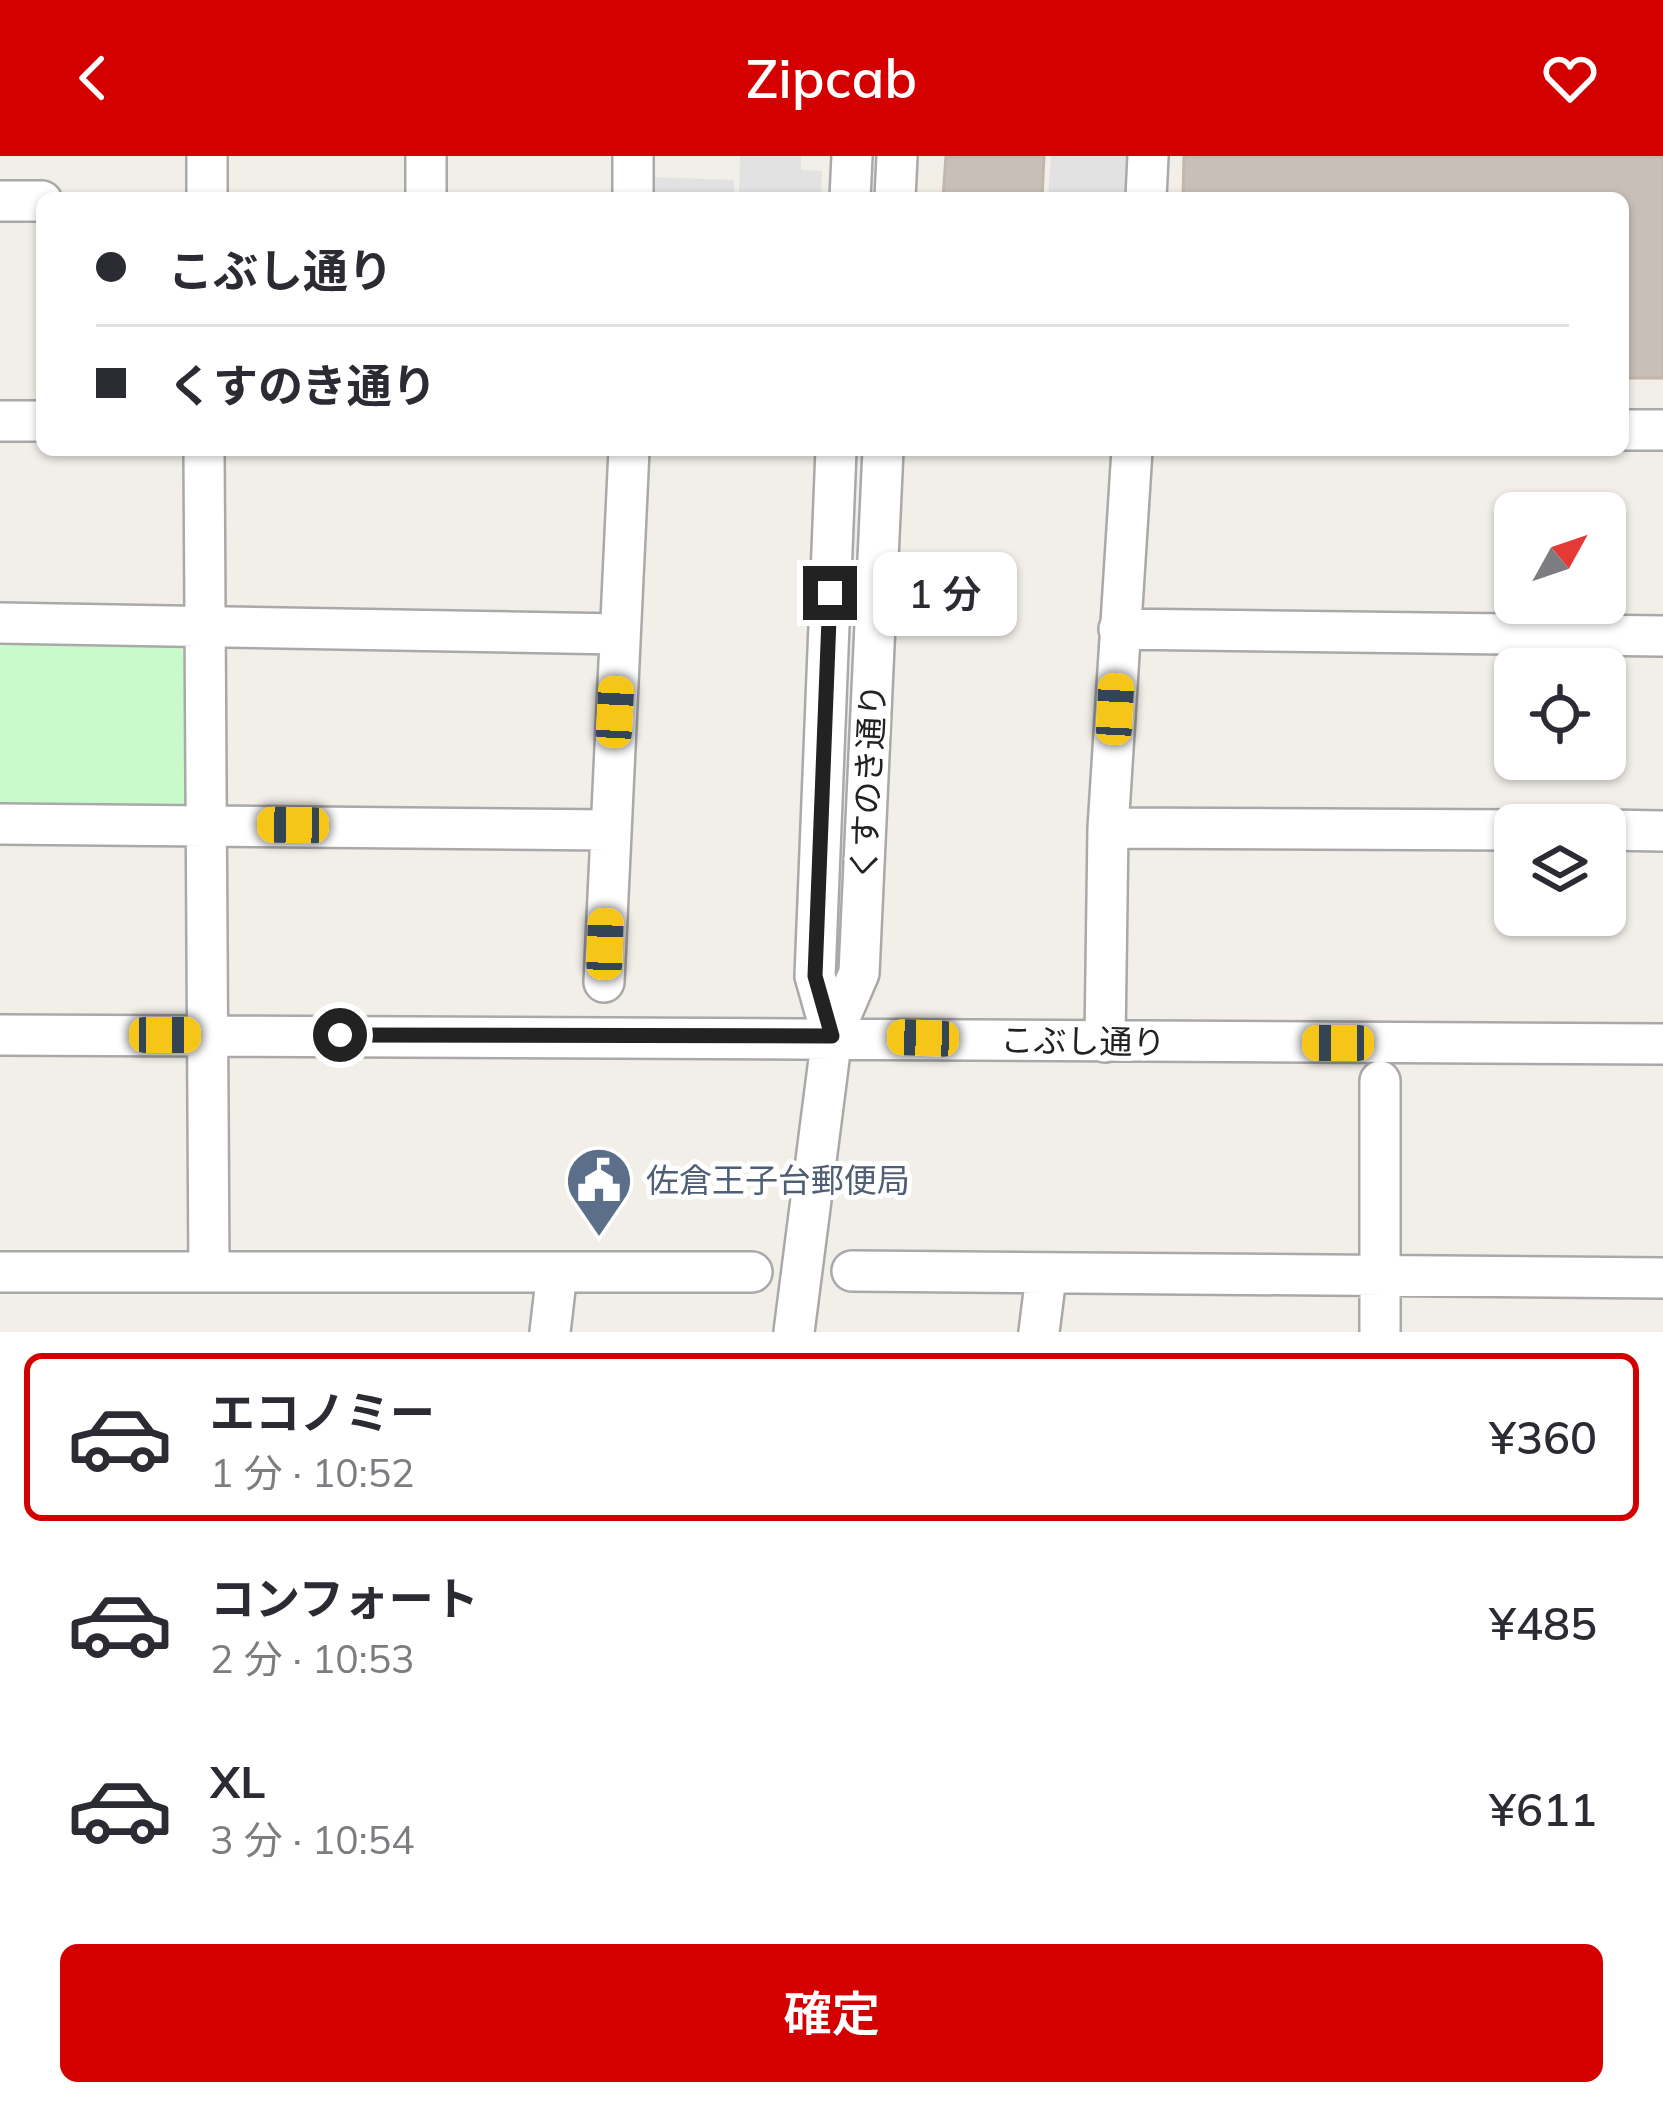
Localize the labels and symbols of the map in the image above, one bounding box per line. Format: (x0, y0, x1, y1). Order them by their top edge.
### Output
north arrow (1494, 492, 1626, 624)
callout: 1 分 (872, 551, 1016, 635)
route end (803, 566, 857, 620)
car (1095, 672, 1135, 746)
car (595, 675, 635, 749)
street label: くすのき通り (842, 683, 893, 881)
car (257, 806, 329, 844)
car (586, 907, 624, 981)
route start (313, 1008, 367, 1062)
car (129, 1017, 201, 1053)
car (886, 1019, 960, 1057)
street label: こぶし通り (1000, 1019, 1166, 1062)
car (1302, 1025, 1374, 1061)
public building icon: 佐倉王子台郵便局 (564, 1145, 634, 1239)
place label: 佐倉王子台郵便局 (646, 1159, 910, 1200)

